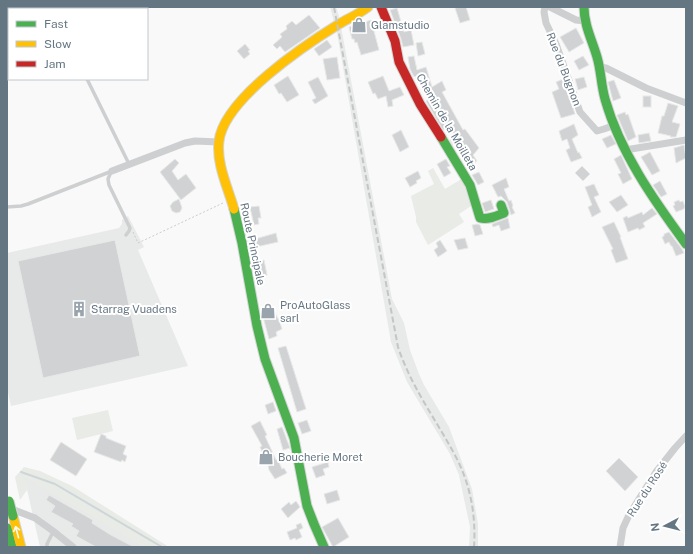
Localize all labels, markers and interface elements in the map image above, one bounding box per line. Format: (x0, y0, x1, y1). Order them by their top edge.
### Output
legend (8, 8, 148, 80)
shop icon: Glamstudio (350, 16, 368, 34)
text: Fast (44, 17, 69, 31)
place label: Glamstudio (371, 19, 430, 31)
street label: Rue du Bugnon (545, 31, 583, 107)
text: Slow (44, 37, 72, 51)
text: Jam (44, 57, 66, 71)
street label: Chemin de la Moilleta (414, 71, 480, 173)
street label: Route Principale (238, 202, 268, 286)
place label: ProAutoGlass sarl (280, 299, 351, 324)
building icon: Starrag Vuadens (70, 300, 88, 318)
shop icon: ProAutoGlass sarl (259, 302, 277, 320)
place label: Starrag Vuadens (91, 303, 177, 315)
shop icon: Boucherie Moret (257, 448, 275, 466)
place label: Boucherie Moret (278, 451, 363, 463)
street label: Rue du Rosé (625, 459, 669, 519)
north arrow (645, 506, 685, 546)
text: N (649, 522, 662, 532)
one-way arrow (13, 525, 20, 538)

